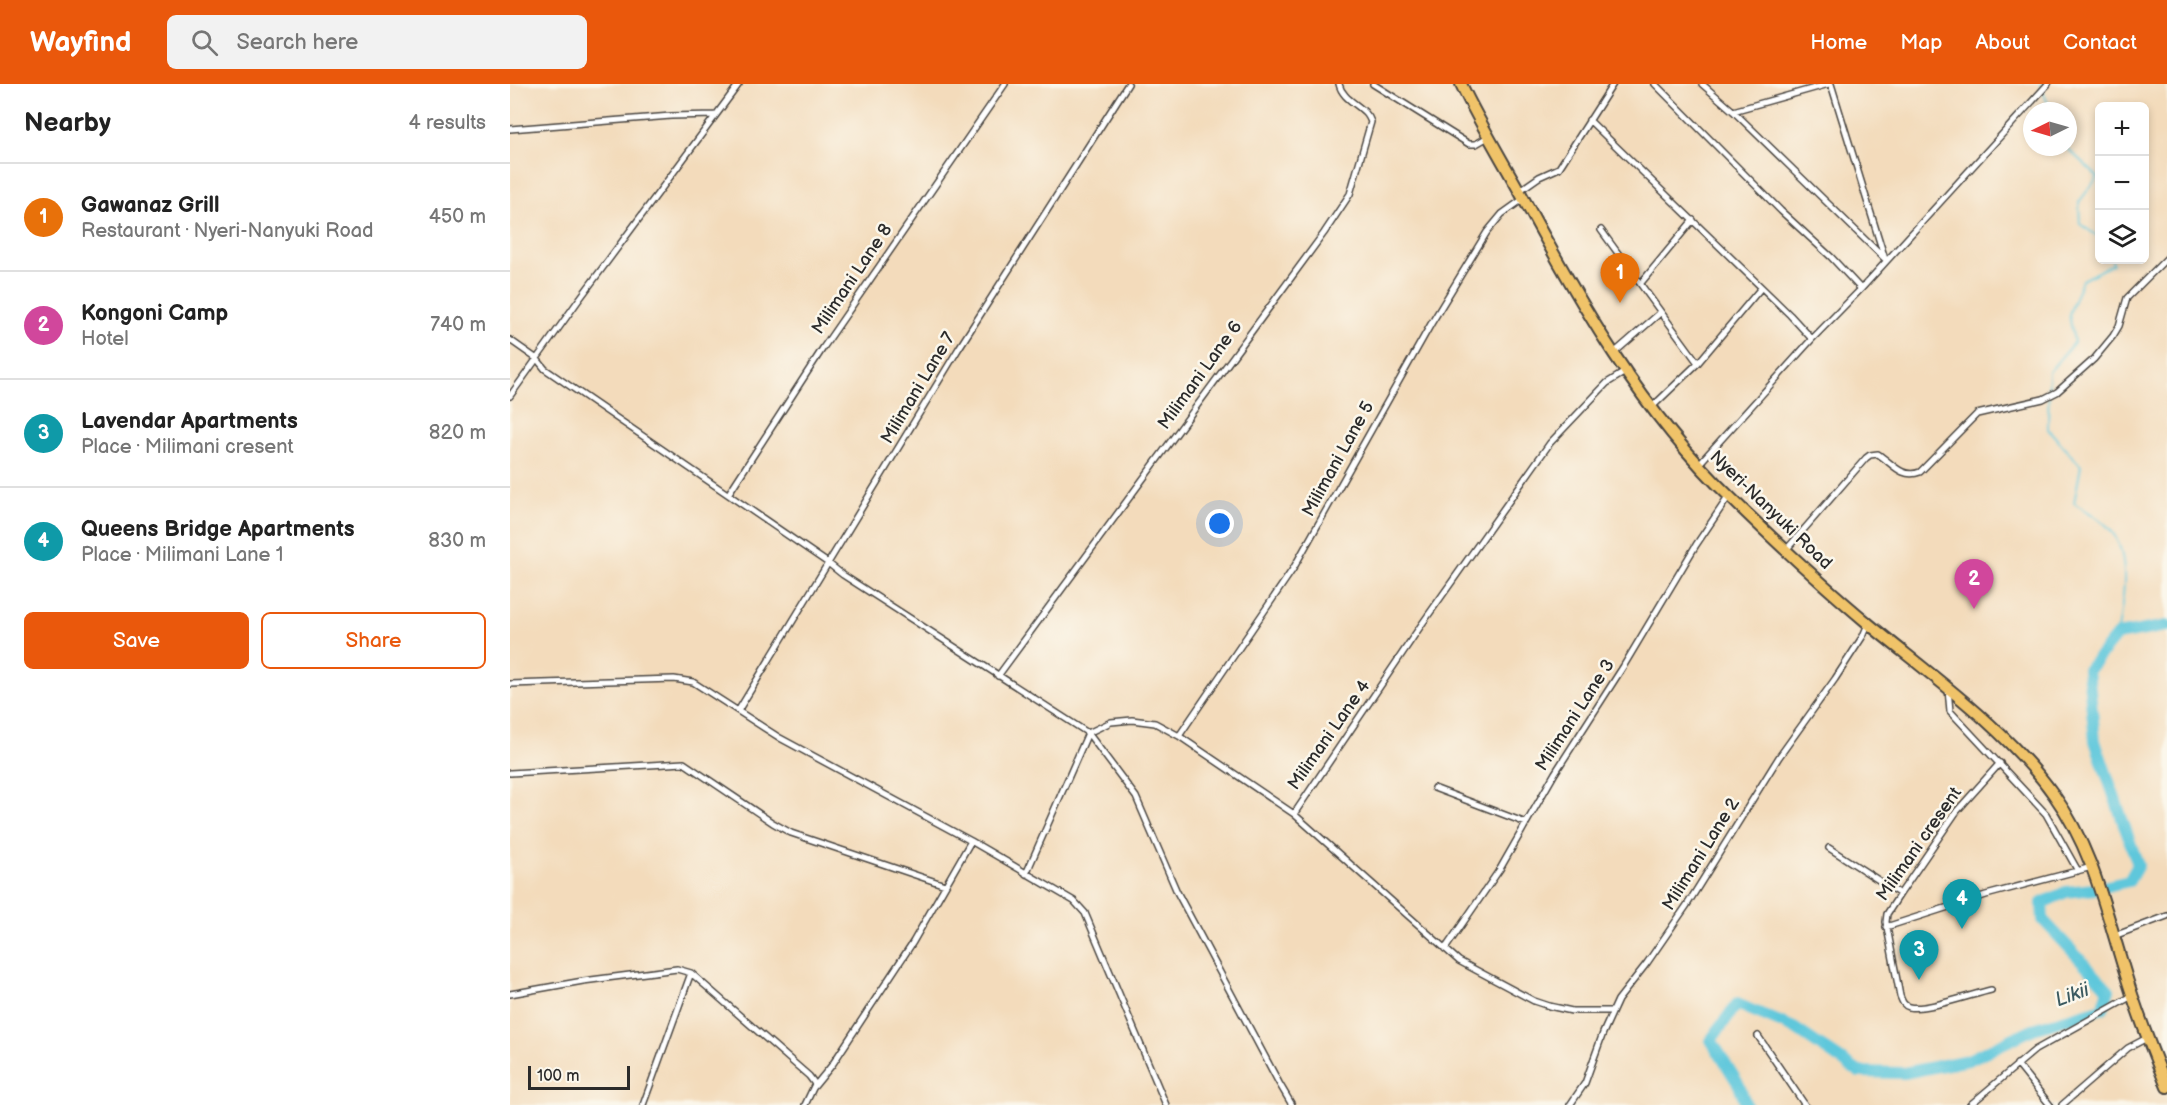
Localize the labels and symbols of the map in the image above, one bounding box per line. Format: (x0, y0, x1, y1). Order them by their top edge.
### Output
north arrow (2023, 102, 2077, 156)
street label: Milimani Lane 8 (807, 220, 897, 338)
pin: 1 (1600, 254, 1640, 303)
street label: Milimani Lane 6 (1154, 317, 1246, 433)
street label: Milimani Lane 7 (876, 328, 960, 448)
street label: Milimani Lane 5 (1298, 398, 1378, 520)
street label: Nyeri-Nanyuki Road (1705, 446, 1837, 574)
your location (1205, 509, 1234, 538)
pin: 2 (1954, 560, 1994, 609)
street label: Milimani Lane 3 (1531, 655, 1619, 775)
street label: Milimani Lane 4 (1283, 676, 1375, 794)
street label: Milimani cresent (1872, 783, 1966, 905)
street label: Milimani Lane 2 (1658, 794, 1744, 914)
pin: 4 (1942, 880, 1982, 929)
pin: 3 (1900, 930, 1938, 980)
water label: Likii (2052, 977, 2094, 1012)
scale bar (528, 1063, 630, 1090)

